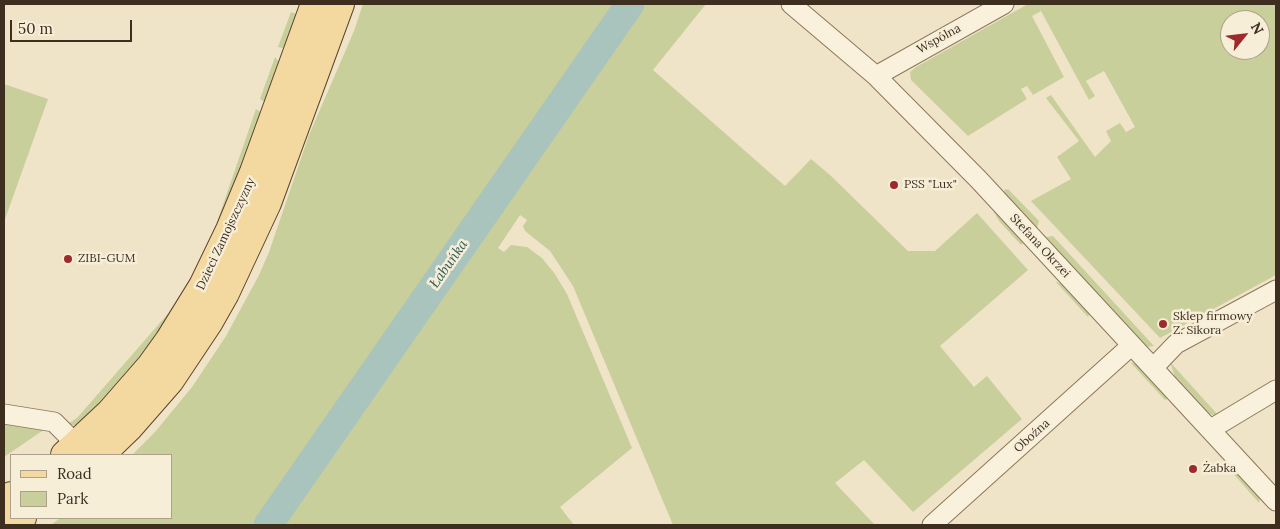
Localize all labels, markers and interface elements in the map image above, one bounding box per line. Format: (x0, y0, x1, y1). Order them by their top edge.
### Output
scale bar (12, 10, 135, 42)
north arrow (1220, 10, 1270, 60)
text: 50 m (18, 19, 53, 38)
text: N (1247, 19, 1268, 37)
street label: Wspólna (915, 21, 963, 57)
street label: Dzieci Zamojszczyzny (194, 176, 258, 292)
place label: PSS "Lux" (904, 178, 957, 192)
marker: PSS "Lux" (888, 179, 900, 191)
street label: Stefana Okrzei (1007, 211, 1073, 281)
water label: Łabuńka (426, 237, 472, 291)
place label: ZIBI-GUM (78, 252, 136, 266)
marker: ZIBI-GUM (62, 253, 74, 265)
place label: Sklep firmowy Z. Sikora (1173, 310, 1253, 338)
marker: Sklep firmowy Z. Sikora (1157, 318, 1169, 330)
street label: Oboźna (1011, 416, 1053, 456)
legend (10, 454, 172, 519)
place label: Żabka (1203, 462, 1236, 476)
marker: Żabka (1187, 463, 1199, 475)
text: Road (57, 464, 92, 483)
text: Park (57, 489, 88, 508)

